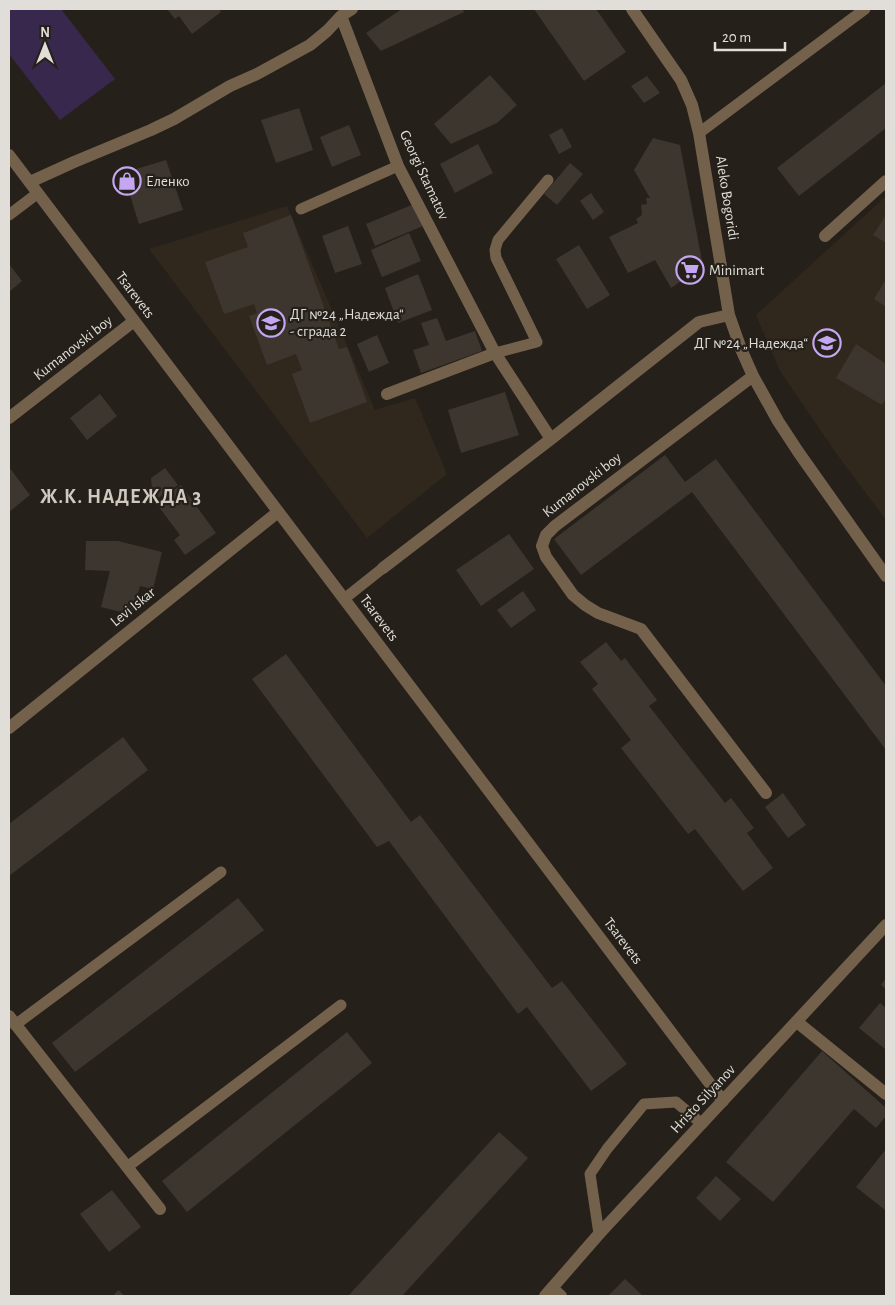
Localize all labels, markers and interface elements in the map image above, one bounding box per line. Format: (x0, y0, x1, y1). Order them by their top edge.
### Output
north arrow (20, 20, 70, 70)
scale bar (715, 20, 785, 52)
text: N (40, 26, 50, 40)
text: 20 m (722, 30, 751, 45)
street label: Georgi Stamatov (397, 128, 452, 223)
street label: Aleko Bogoridi (713, 155, 741, 241)
shop icon: Еленко (112, 166, 142, 196)
place label: Еленко (146, 174, 190, 189)
supermarket icon: Minimart (675, 255, 705, 285)
place label: Minimart (709, 263, 764, 278)
street label: Tsarevets (113, 269, 157, 321)
place label: ДГ №24 „Надежда“ - сграда 2 (290, 307, 404, 339)
school or university icon: ДГ №24 „Надежда“ - сграда 2 (256, 308, 286, 338)
street label: Kumanovski boy (31, 312, 116, 383)
school or university icon: ДГ №24 „Надежда“ (812, 328, 842, 358)
place label: ДГ №24 „Надежда“ (694, 336, 809, 351)
street label: Kumanovski boy (540, 449, 625, 520)
district label: Ж.К. НАДЕЖДА 3 (40, 487, 202, 507)
street label: Levi Iskar (108, 584, 158, 629)
street label: Tsarevets (357, 592, 401, 644)
street label: Tsarevets (601, 915, 645, 967)
street label: Hristo Silyanov (668, 1062, 739, 1136)

